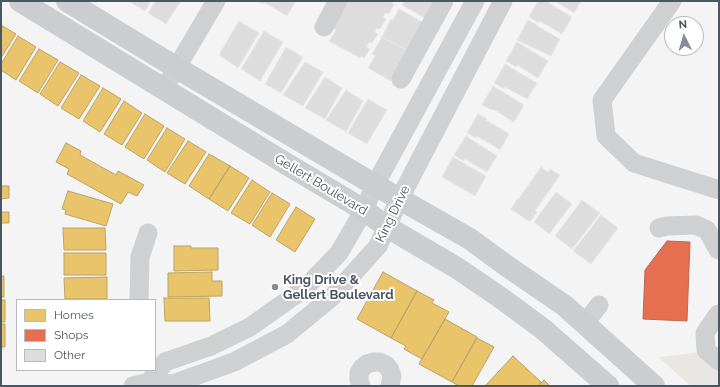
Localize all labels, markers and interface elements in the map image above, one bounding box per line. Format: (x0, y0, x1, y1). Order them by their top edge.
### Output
north arrow (664, 16, 704, 56)
text: N (678, 18, 688, 31)
street label: Gellert Boulevard (272, 151, 370, 219)
street label: King Drive (373, 183, 413, 245)
place label: King Drive & Gellert Boulevard (283, 272, 394, 303)
marker: King Drive & Gellert Boulevard (270, 282, 280, 292)
legend (16, 299, 156, 371)
text: Homes (54, 308, 94, 322)
text: Shops (54, 328, 89, 342)
text: Other (54, 348, 85, 362)

